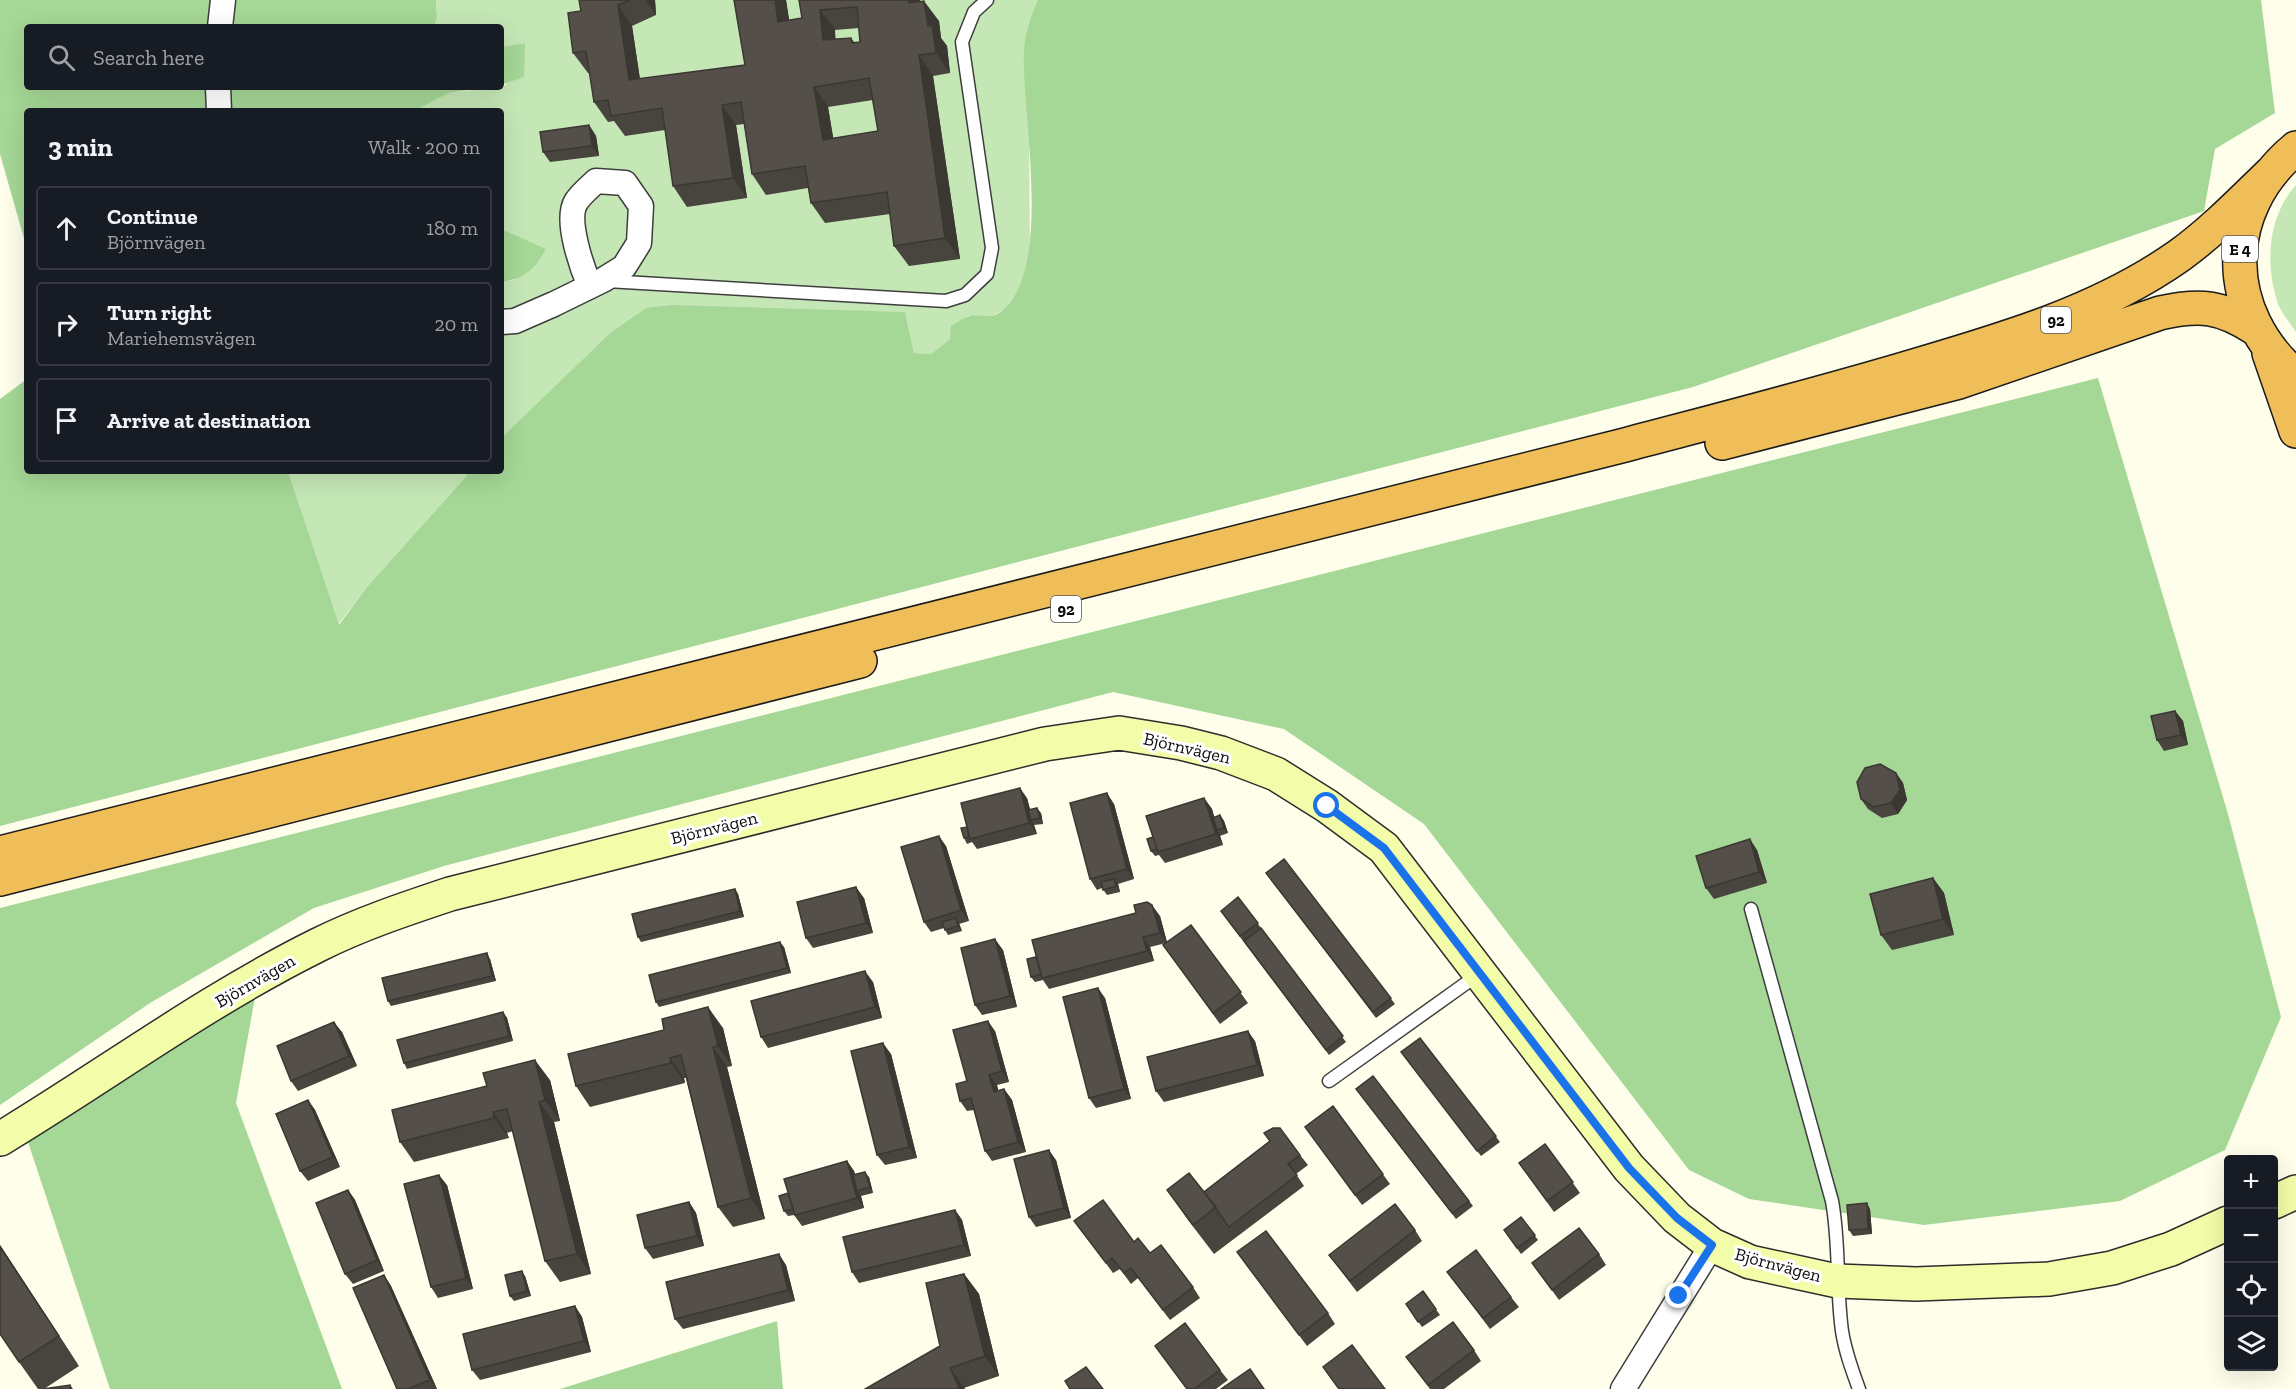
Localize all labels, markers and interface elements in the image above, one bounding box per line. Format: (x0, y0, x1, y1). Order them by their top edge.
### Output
search box (24, 24, 504, 90)
icon: search (45, 41, 78, 74)
text: Search here (93, 44, 204, 71)
text: 3 min (48, 131, 113, 163)
text: Walk · 200 m (368, 135, 480, 159)
text: Continue (107, 203, 198, 230)
icon: ahead (50, 212, 83, 245)
text: 180 m (426, 216, 478, 240)
text: Björnvägen (107, 230, 205, 254)
road number: E 4 (2222, 236, 2258, 262)
text: Turn right (107, 299, 211, 326)
road number: 92 (2041, 307, 2071, 333)
icon: right (50, 308, 83, 341)
text: 20 m (434, 312, 478, 336)
text: Mariehemsvägen (107, 326, 256, 350)
icon: arrive (50, 404, 83, 437)
text: Arrive at destination (107, 407, 310, 434)
road number: 92 (1051, 596, 1081, 622)
street label: Björnvägen (1141, 727, 1233, 769)
route start (1313, 792, 1339, 818)
street label: Björnvägen (668, 806, 760, 849)
street label: Björnvägen (211, 949, 299, 1013)
map controls (2224, 1155, 2278, 1371)
button: + (2224, 1155, 2278, 1209)
button: − (2224, 1209, 2278, 1263)
street label: Björnvägen (1732, 1243, 1824, 1287)
button: locate (2224, 1263, 2278, 1317)
route end (1665, 1282, 1691, 1308)
button: layers (2224, 1317, 2278, 1371)

